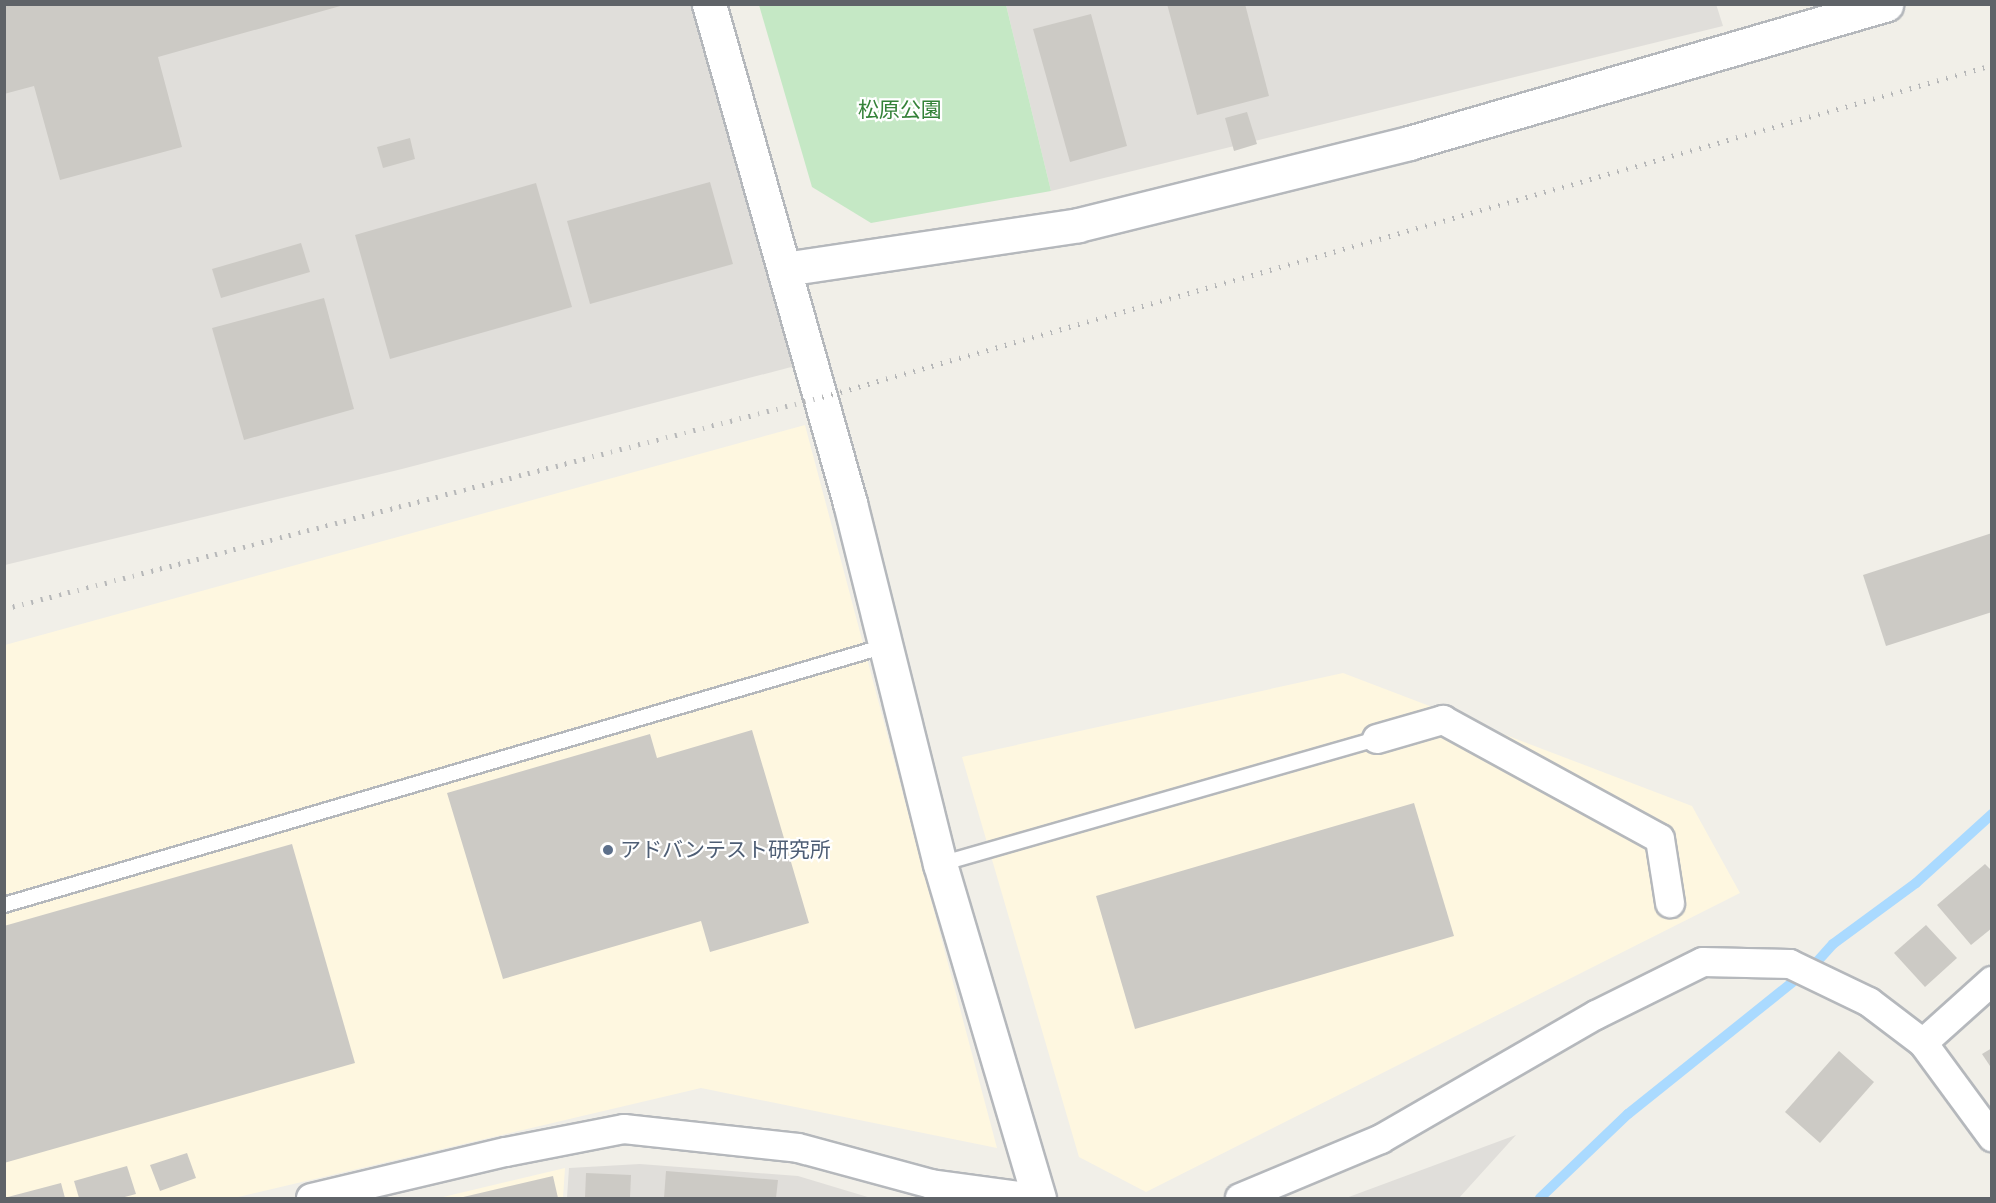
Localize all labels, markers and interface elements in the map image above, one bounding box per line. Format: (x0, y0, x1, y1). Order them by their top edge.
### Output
park label: 松原公園 (858, 97, 942, 123)
place label: アドバンテスト研究所 (620, 837, 830, 863)
marker: アドバンテスト研究所 (601, 843, 615, 857)

